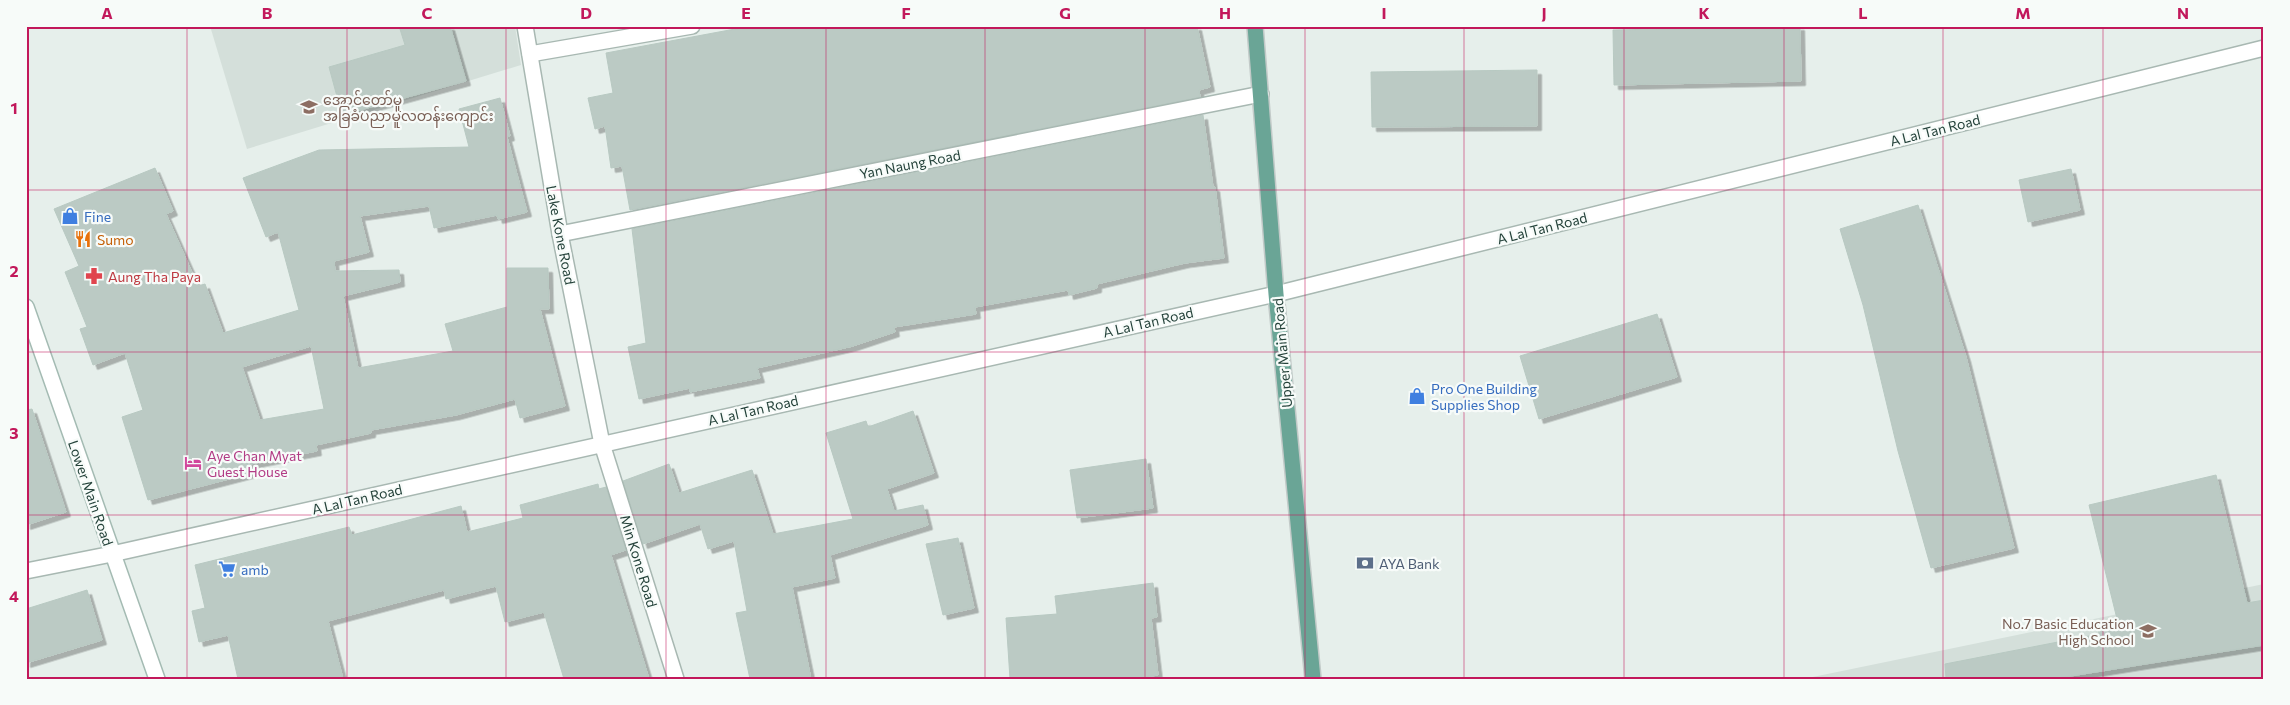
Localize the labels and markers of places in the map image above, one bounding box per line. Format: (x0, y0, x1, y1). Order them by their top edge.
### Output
place label: အောင်တော်မူ အခြခံပညာမူလတန်းကျောင်း (323, 90, 494, 128)
school or university icon: အောင်တော်မူ အခြခံပညာမူလတန်းကျောင်း (299, 97, 319, 117)
shop icon: Fine (60, 206, 80, 226)
place label: Fine (84, 208, 111, 225)
restaurant icon: Sumo (73, 229, 93, 249)
place label: Sumo (97, 231, 134, 248)
pharmacy icon: Aung Tha Paya (84, 266, 104, 286)
place label: Aung Tha Paya (108, 268, 201, 285)
place label: Pro One Building Supplies Shop (1431, 380, 1537, 413)
shop icon: Pro One Building Supplies Shop (1407, 386, 1427, 406)
place label: Aye Chan Myat Guest House (207, 447, 302, 480)
hotel icon: Aye Chan Myat Guest House (183, 453, 203, 473)
bank icon: AYA Bank (1355, 553, 1375, 573)
place label: AYA Bank (1379, 555, 1440, 572)
supermarket icon: amb (217, 559, 237, 579)
place label: amb (241, 561, 269, 578)
place label: No.7 Basic Education High School (2002, 615, 2134, 648)
school or university icon: No.7 Basic Education High School (2138, 621, 2158, 641)

